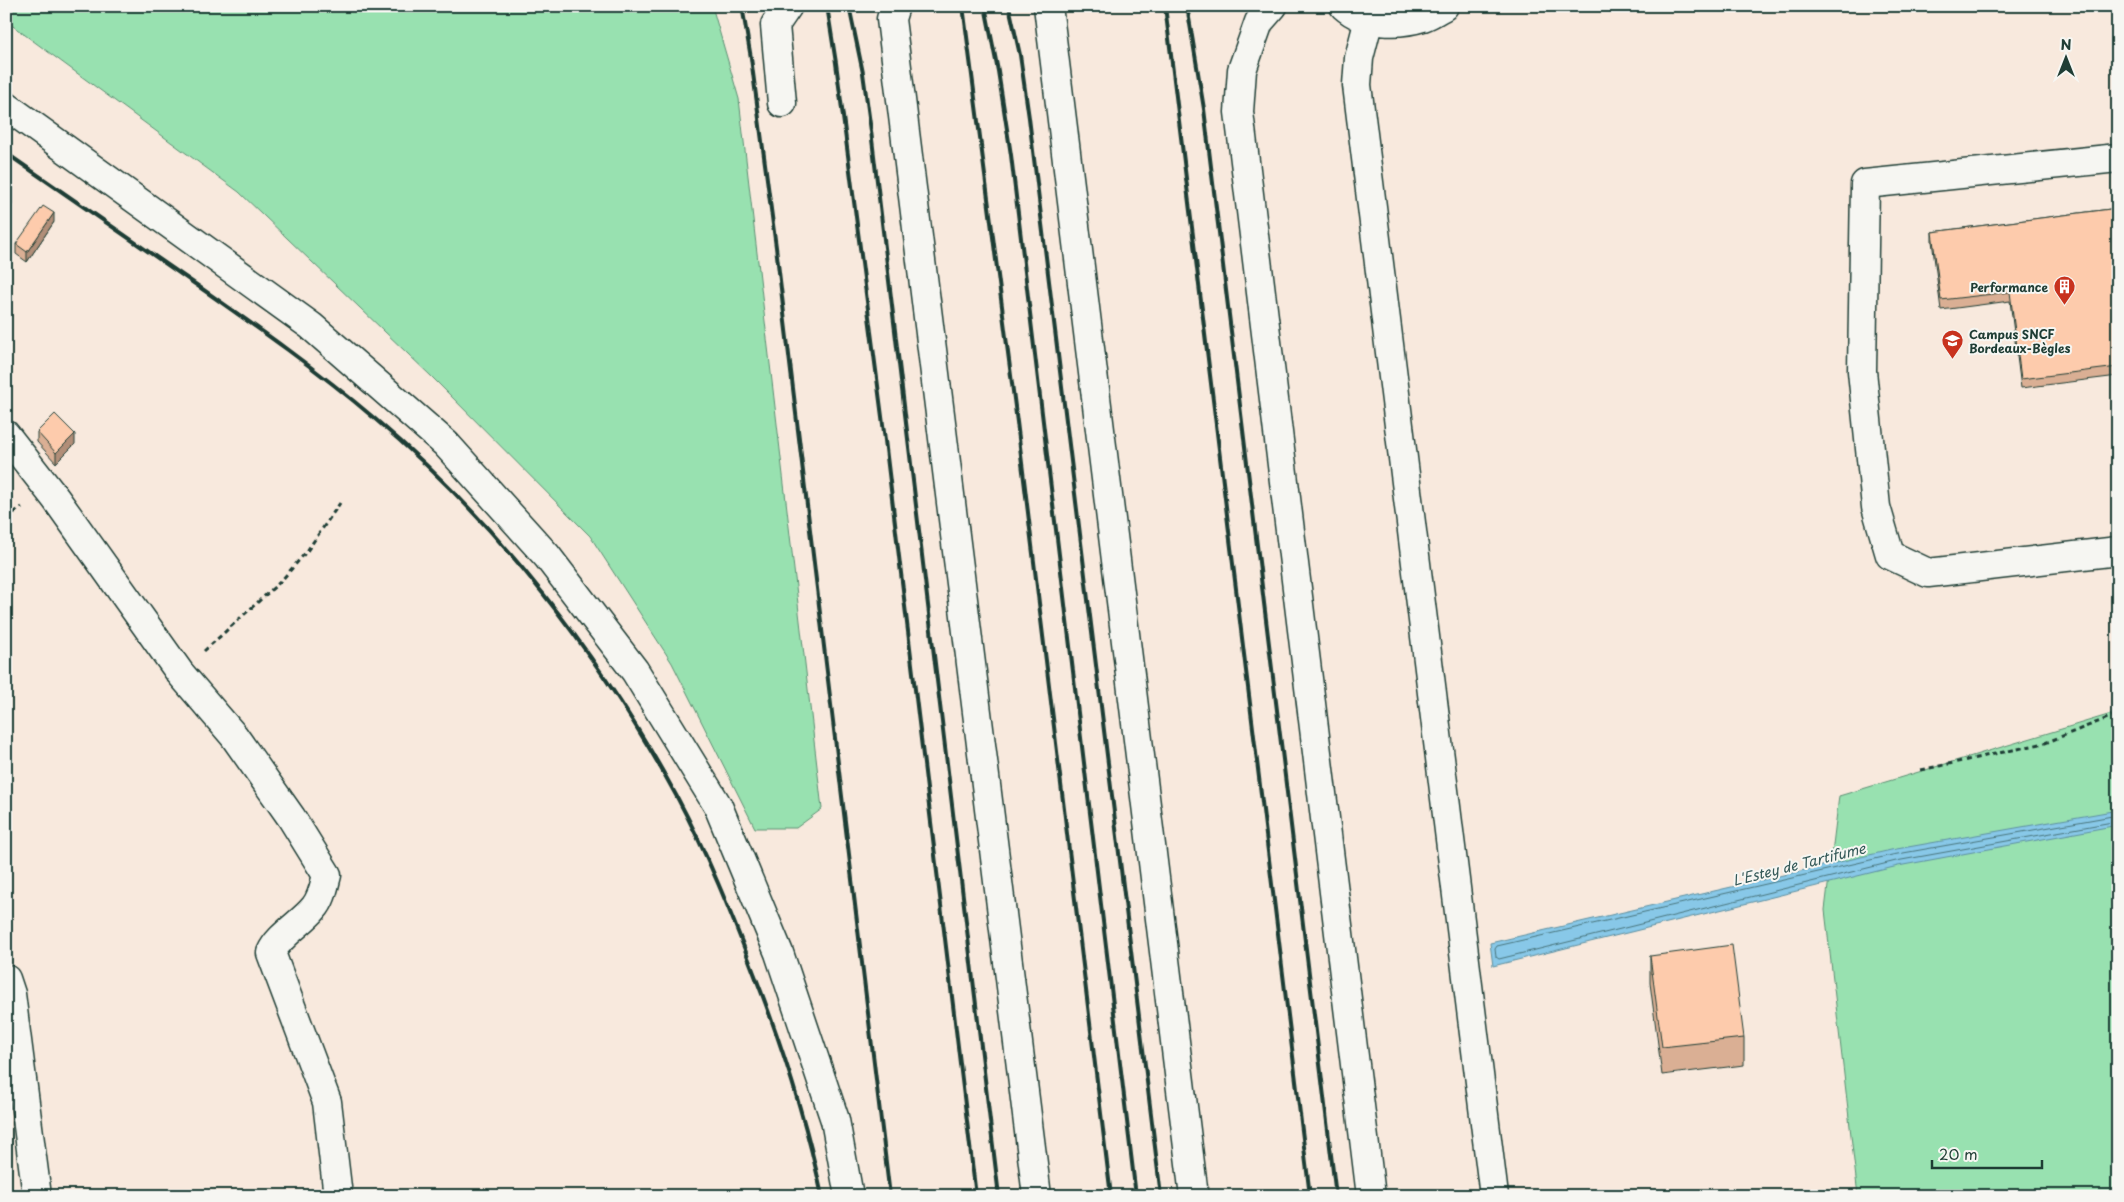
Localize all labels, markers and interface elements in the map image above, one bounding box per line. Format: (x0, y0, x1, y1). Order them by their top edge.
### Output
north arrow (2042, 32, 2092, 82)
text: N (2060, 34, 2072, 55)
building icon: Performance (2052, 275, 2076, 306)
place label: Performance (1970, 278, 2048, 296)
place label: Campus SNCF Bordeaux-Bègles (1969, 325, 2071, 357)
school or university icon: Campus SNCF Bordeaux-Bègles (1941, 329, 1965, 360)
water label: L'Estey de Tartifume (1730, 837, 1869, 891)
scale bar (1932, 1137, 2042, 1169)
text: 20 m (1939, 1142, 1978, 1165)

